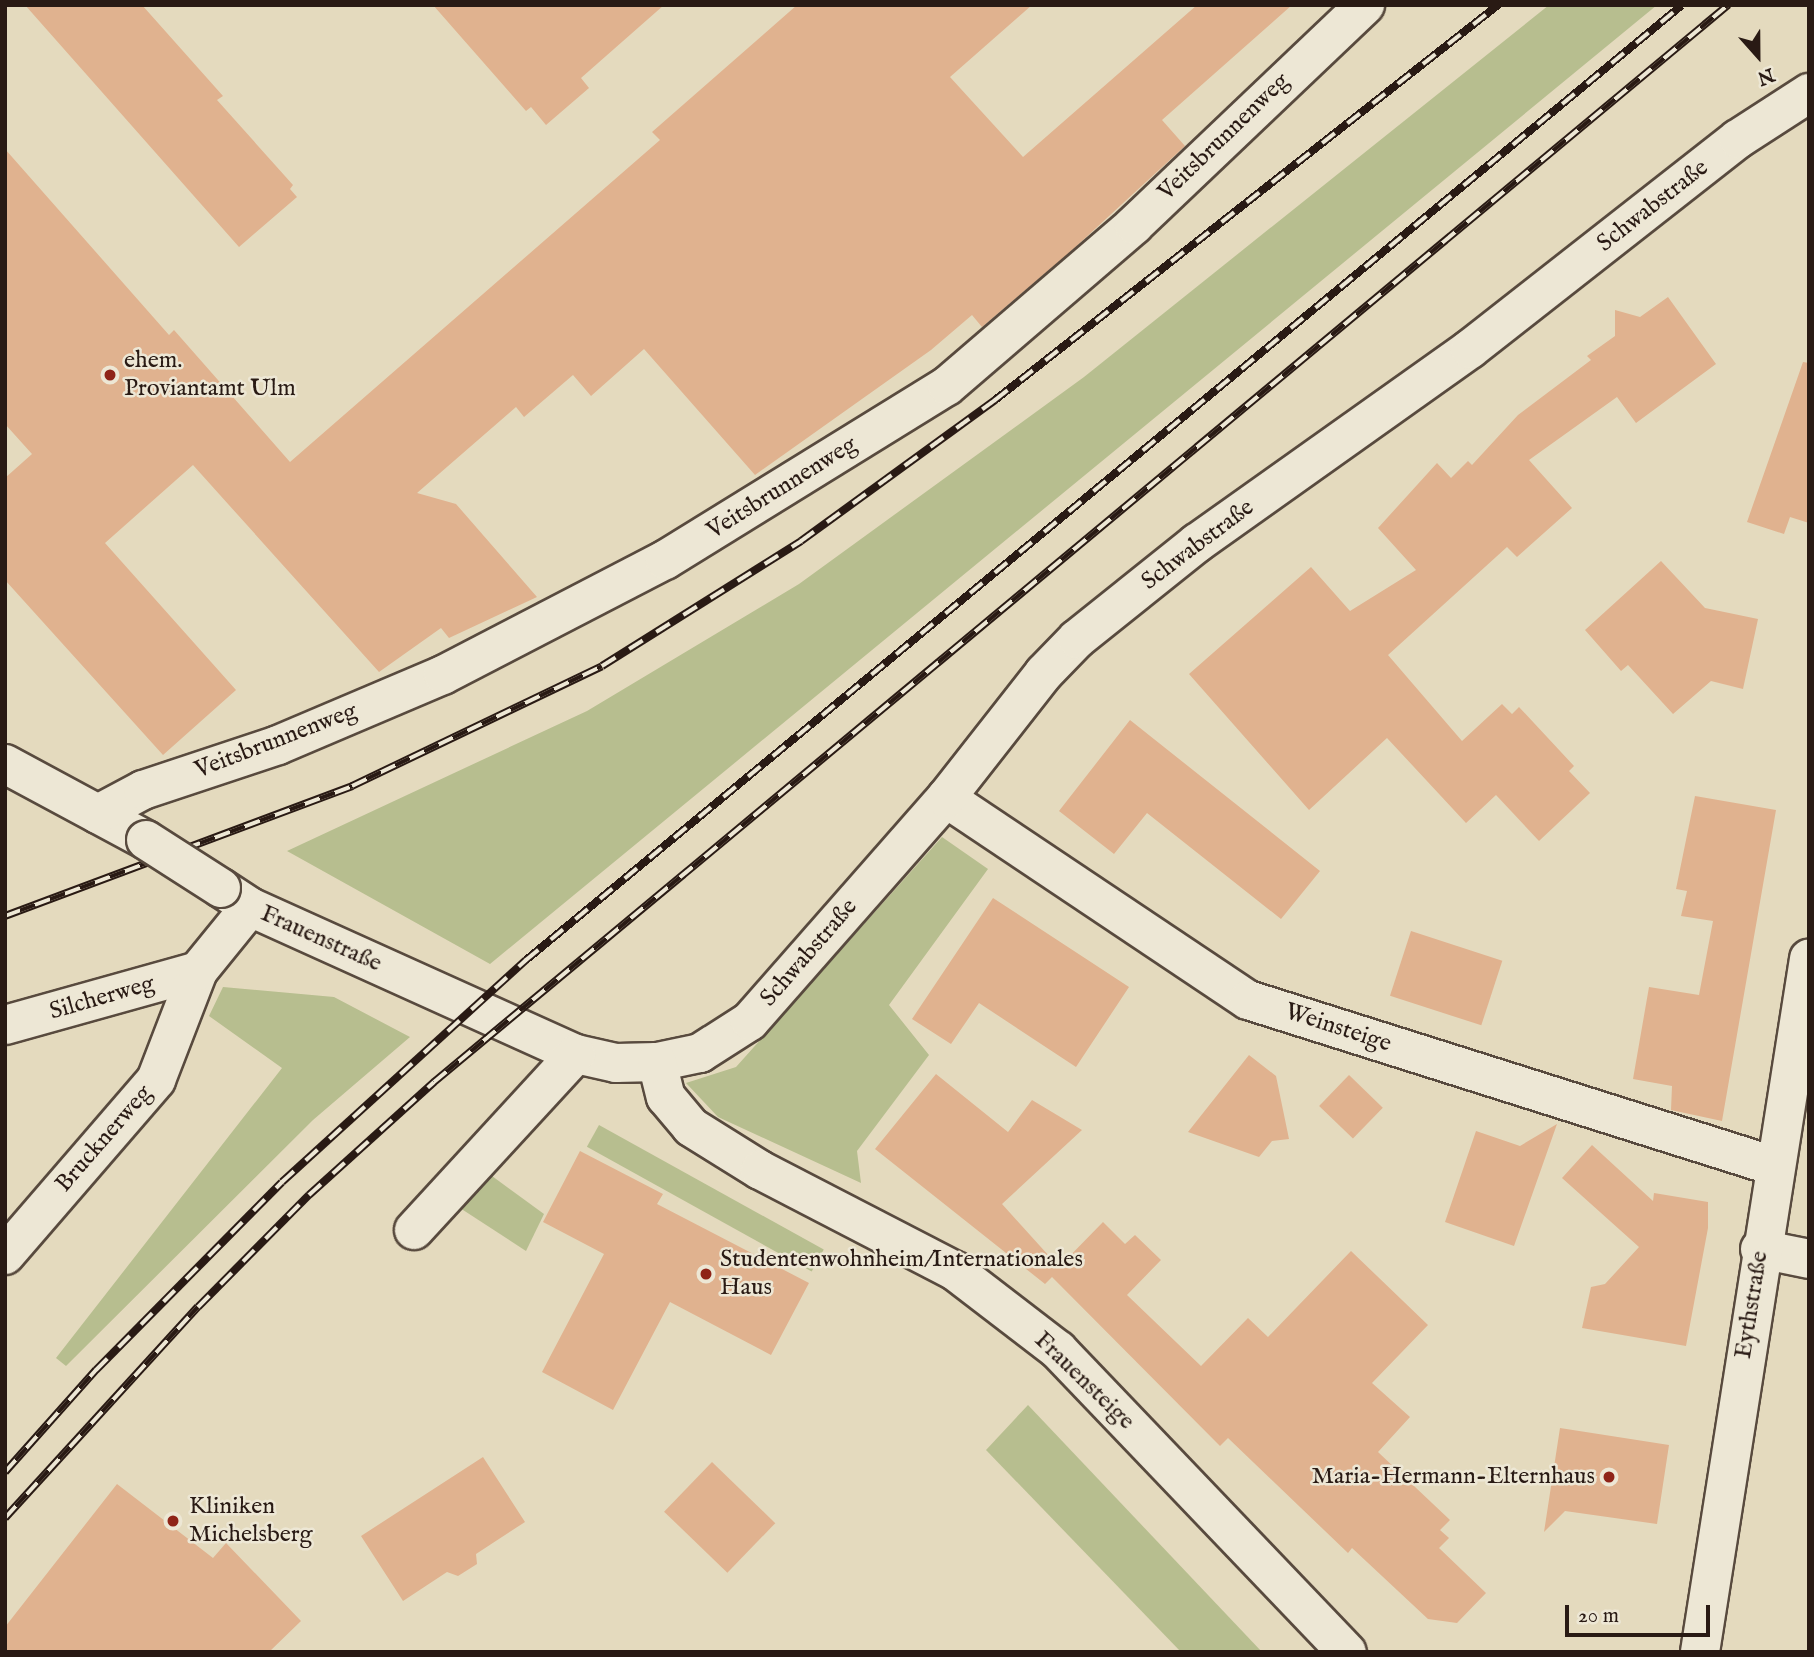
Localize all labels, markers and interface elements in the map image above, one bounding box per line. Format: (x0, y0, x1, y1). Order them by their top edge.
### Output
north arrow (1723, 21, 1793, 91)
text: N (1754, 61, 1778, 90)
street label: Veitsbrunnenweg (1152, 67, 1296, 207)
street label: Schwabstraße (1592, 154, 1714, 258)
place label: ehem. Proviantamt Ulm (124, 347, 296, 403)
marker: ehem. Proviantamt Ulm (102, 367, 118, 383)
street label: Veitsbrunnenweg (702, 430, 862, 546)
street label: Schwabstraße (1136, 493, 1260, 597)
street label: Veitsbrunnenweg (191, 697, 361, 785)
street label: Schwabstraße (754, 893, 864, 1013)
street label: Frauenstraße (256, 899, 386, 979)
street label: Silcherweg (46, 969, 158, 1027)
street label: Weinsteige (1281, 997, 1395, 1059)
street label: Brucknerweg (50, 1080, 158, 1198)
place label: Studentenwohnheim/Internationales Haus (720, 1246, 1083, 1302)
street label: Eythstraße (1729, 1249, 1775, 1361)
marker: Studentenwohnheim/Internationales Haus (698, 1266, 714, 1282)
street label: Frauensteige (1028, 1326, 1140, 1436)
place label: Maria-Hermann-Elternhaus (1311, 1463, 1595, 1491)
marker: Maria-Hermann-Elternhaus (1601, 1469, 1617, 1485)
place label: Kliniken Michelsberg (189, 1493, 313, 1549)
marker: Kliniken Michelsberg (163, 1511, 183, 1531)
scale bar (1569, 1590, 1714, 1634)
text: 20 m (1578, 1603, 1619, 1630)

